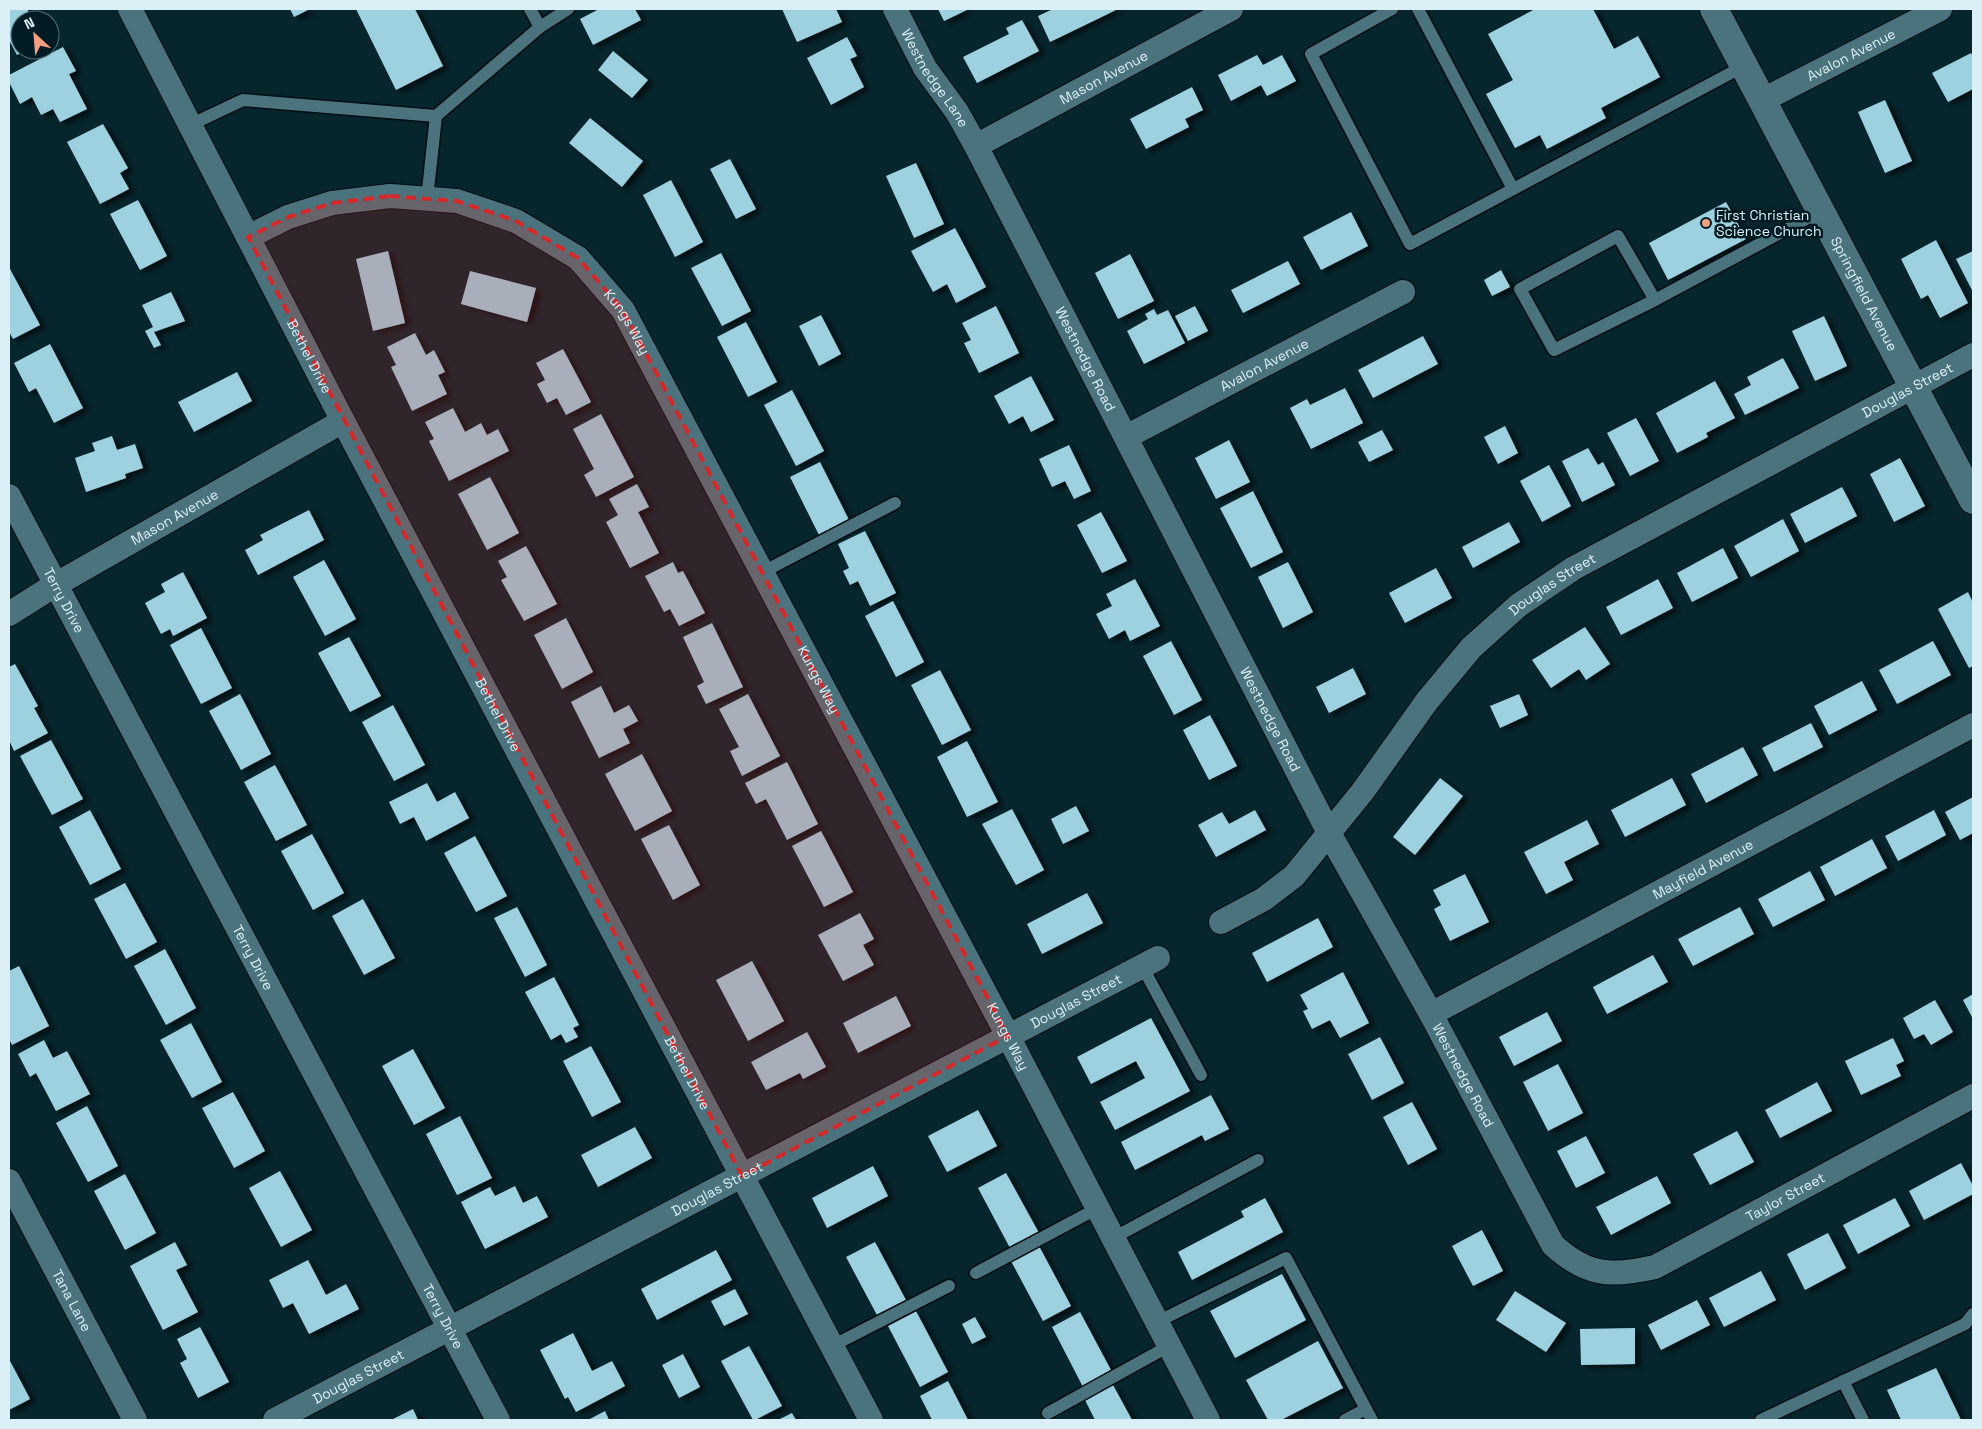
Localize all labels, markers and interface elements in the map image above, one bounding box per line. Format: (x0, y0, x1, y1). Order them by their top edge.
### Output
north arrow (10, 10, 60, 60)
text: N (21, 13, 37, 33)
street label: Avalon Avenue (1804, 24, 1899, 85)
street label: Westnedge Lane (898, 26, 973, 130)
street label: Mason Avenue (1056, 46, 1151, 108)
place label: First Christian Science Church (1716, 206, 1822, 240)
marker: First Christian Science Church (1700, 217, 1712, 229)
street label: Springfield Avenue (1827, 233, 1902, 354)
street label: Kungs Way (600, 285, 654, 358)
street label: Westnedge Road (1051, 304, 1120, 414)
street label: Bethel Drive (283, 316, 336, 397)
street label: Avalon Avenue (1217, 334, 1312, 395)
street label: Douglas Street (1859, 358, 1956, 422)
street label: Mason Avenue (128, 485, 221, 549)
street label: Douglas Street (1505, 549, 1599, 619)
street label: Terry Drive (40, 565, 89, 636)
street label: Kungs Way (794, 643, 844, 716)
street label: Westnedge Road (1236, 664, 1305, 775)
street label: Bethel Drive (471, 675, 525, 755)
street label: Mayfield Avenue (1649, 835, 1756, 903)
street label: Terry Drive (229, 922, 278, 993)
street label: Douglas Street (1027, 970, 1125, 1032)
street label: Kungs Way (983, 999, 1033, 1073)
street label: Westnedge Road (1428, 1020, 1498, 1130)
street label: Bethel Drive (661, 1033, 714, 1113)
street label: Douglas Street (668, 1157, 766, 1220)
street label: Taylor Street (1743, 1168, 1828, 1226)
street label: Tana Lane (48, 1266, 96, 1335)
street label: Terry Drive (418, 1280, 468, 1352)
street label: Douglas Street (309, 1345, 407, 1408)

